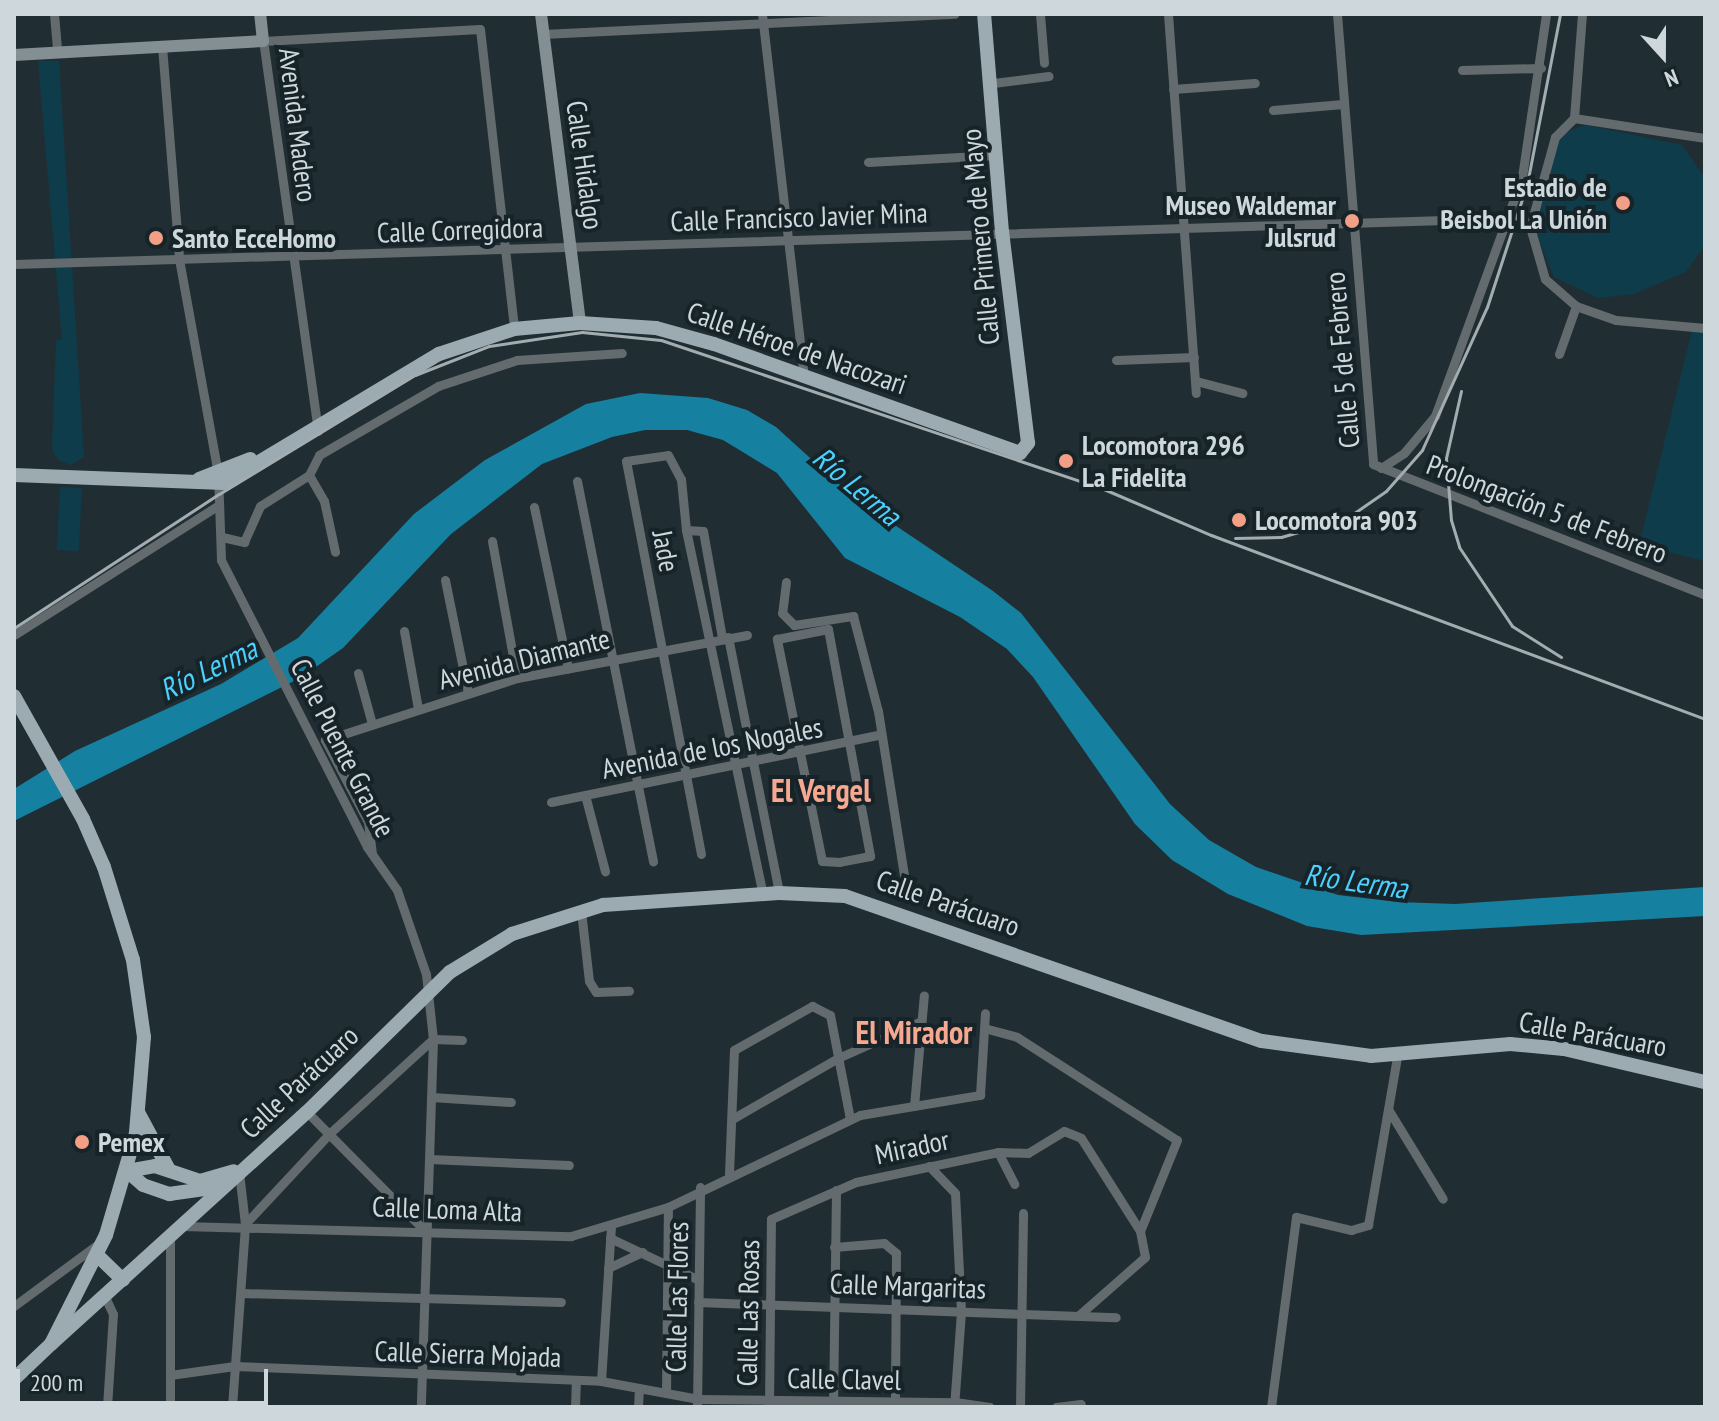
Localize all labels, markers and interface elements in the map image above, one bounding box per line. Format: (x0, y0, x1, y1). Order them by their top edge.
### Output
north arrow (1623, 16, 1703, 96)
street label: Avenida Madero (272, 46, 324, 204)
text: N (1661, 63, 1682, 94)
street label: Calle Hidalgo (559, 99, 611, 231)
street label: Calle Primero de Mayo (954, 128, 1006, 346)
place label: Estadio de Beisbol La Unión (1440, 170, 1607, 236)
place label: Museo Waldemar Julsrud (1165, 188, 1336, 254)
marker: Estadio de Beisbol La Unión (1614, 194, 1632, 212)
street label: Calle Francisco Javier Mina (670, 196, 928, 238)
street label: Calle Corregidora (376, 210, 544, 250)
marker: Museo Waldemar Julsrud (1343, 212, 1361, 230)
place label: Santo EcceHomo (172, 221, 336, 255)
marker: Santo EcceHomo (147, 229, 165, 247)
street label: Calle 5 de Febrero (1318, 271, 1366, 449)
street label: Calle Héroe de Nacozari (683, 295, 911, 401)
place label: Locomotora 296 La Fidelita (1082, 428, 1245, 494)
water label: Río Lerma (806, 439, 908, 533)
street label: Prolongación 5 de Febrero (1422, 448, 1672, 570)
marker: Locomotora 296 La Fidelita (1057, 452, 1075, 470)
place label: Locomotora 903 (1255, 503, 1418, 537)
marker: Locomotora 903 (1230, 511, 1248, 529)
street label: Jade (646, 527, 686, 575)
street label: Avenida Diamante (435, 622, 613, 696)
water label: Río Lerma (154, 630, 262, 708)
street label: Calle Puente Grande (284, 653, 402, 843)
street label: Avenida de los Nogales (599, 710, 825, 786)
district label: El Vergel (771, 771, 871, 809)
water label: Río Lerma (1302, 856, 1410, 906)
street label: Calle Parácuaro (872, 863, 1024, 943)
street label: Calle Parácuaro (1517, 1004, 1669, 1064)
district label: El Mirador (856, 1013, 972, 1051)
street label: Calle Parácuaro (233, 1019, 365, 1145)
street label: Mirador (872, 1123, 952, 1171)
place label: Pemex (98, 1125, 165, 1159)
marker: Pemex (73, 1133, 91, 1151)
street label: Calle Loma Alta (371, 1190, 523, 1228)
street label: Calle Las Flores (659, 1221, 695, 1373)
street label: Calle Las Rosas (730, 1239, 766, 1387)
street label: Calle Margaritas (829, 1266, 987, 1306)
street label: Calle Sierra Mojada (374, 1334, 562, 1374)
scale bar (20, 1353, 272, 1403)
street label: Calle Clavel (787, 1361, 901, 1397)
text: 200 m (30, 1367, 83, 1398)

